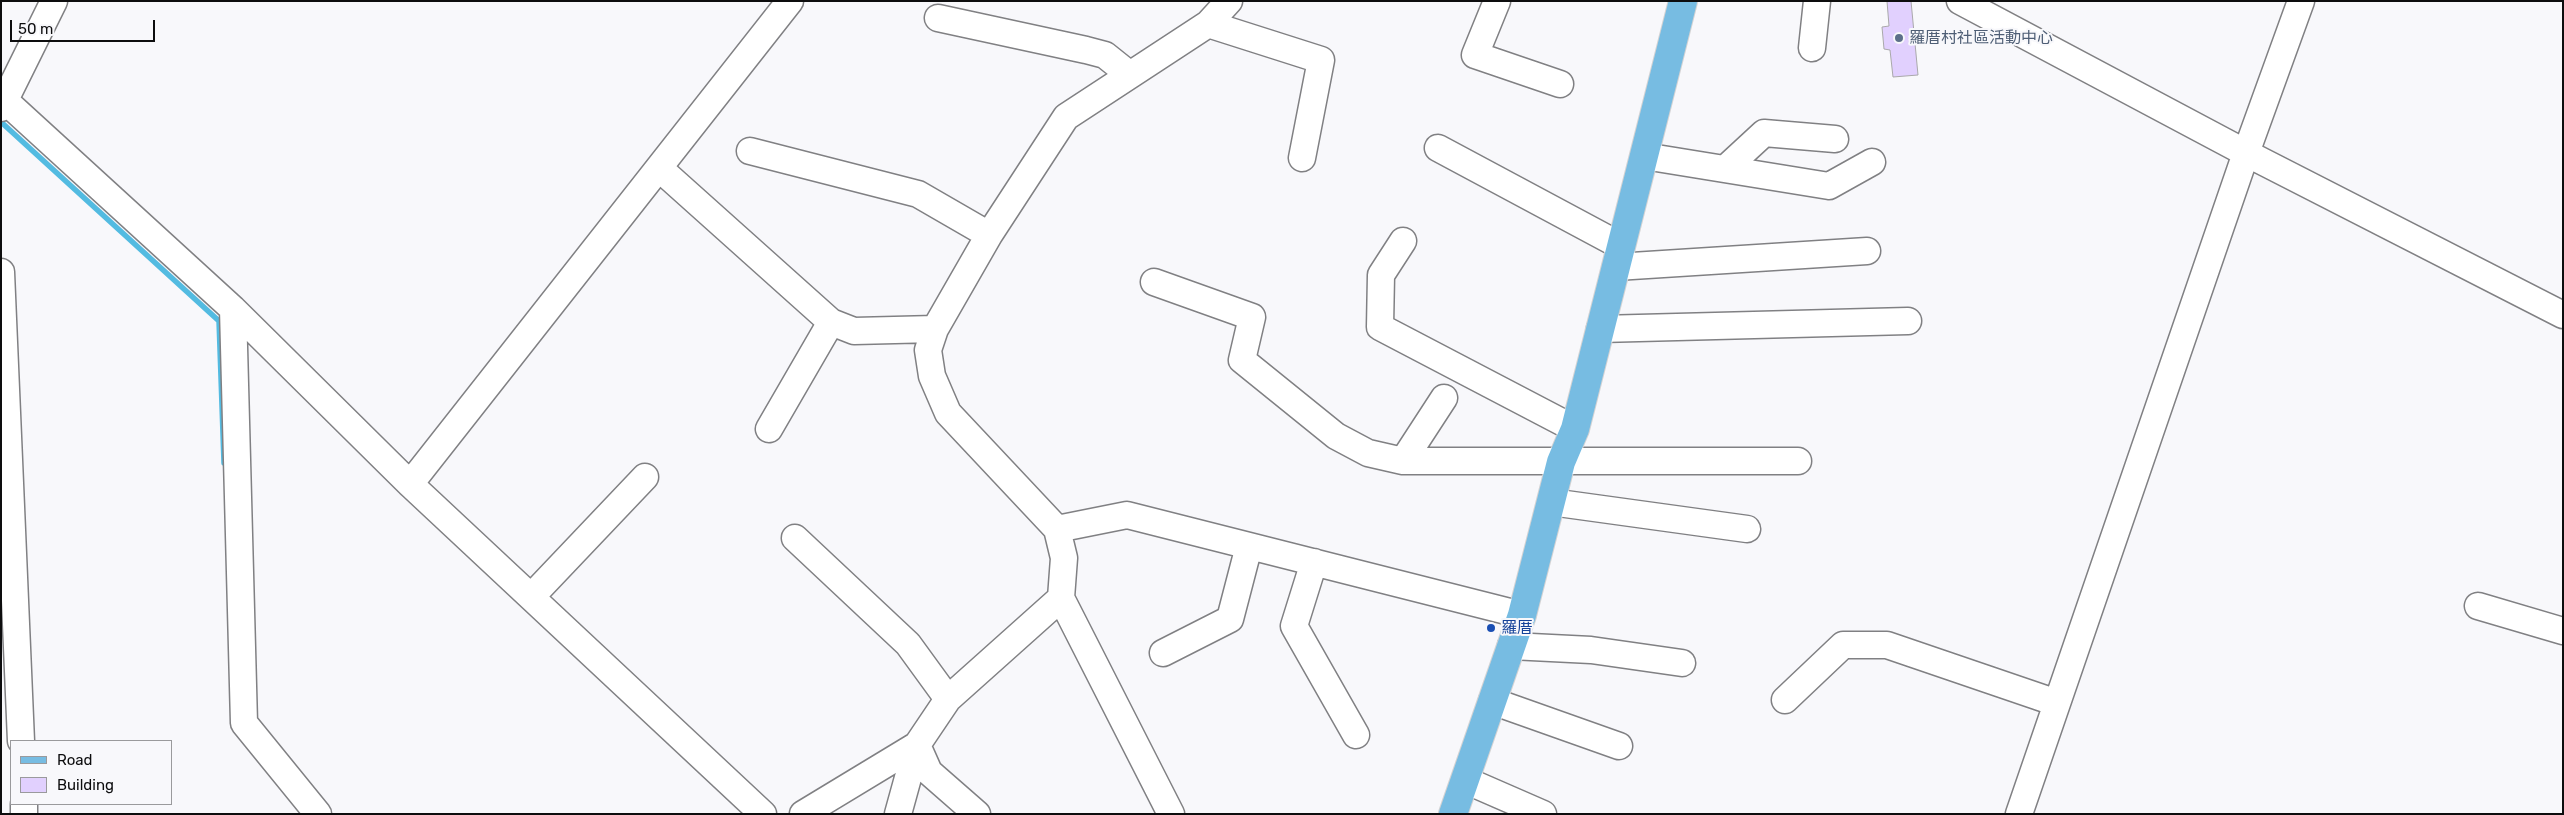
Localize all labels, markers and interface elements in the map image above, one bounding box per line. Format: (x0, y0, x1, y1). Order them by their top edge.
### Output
scale bar (12, 10, 158, 42)
text: 50 m (18, 20, 53, 38)
place label: 羅厝村社區活動中心 (1909, 28, 2053, 48)
marker: 羅厝村社區活動中心 (1893, 32, 1905, 44)
place label: 羅厝 (1501, 618, 1533, 638)
marker: 羅厝 (1485, 622, 1497, 634)
legend (10, 740, 172, 805)
text: Road (57, 751, 93, 769)
text: Building (57, 776, 114, 794)

